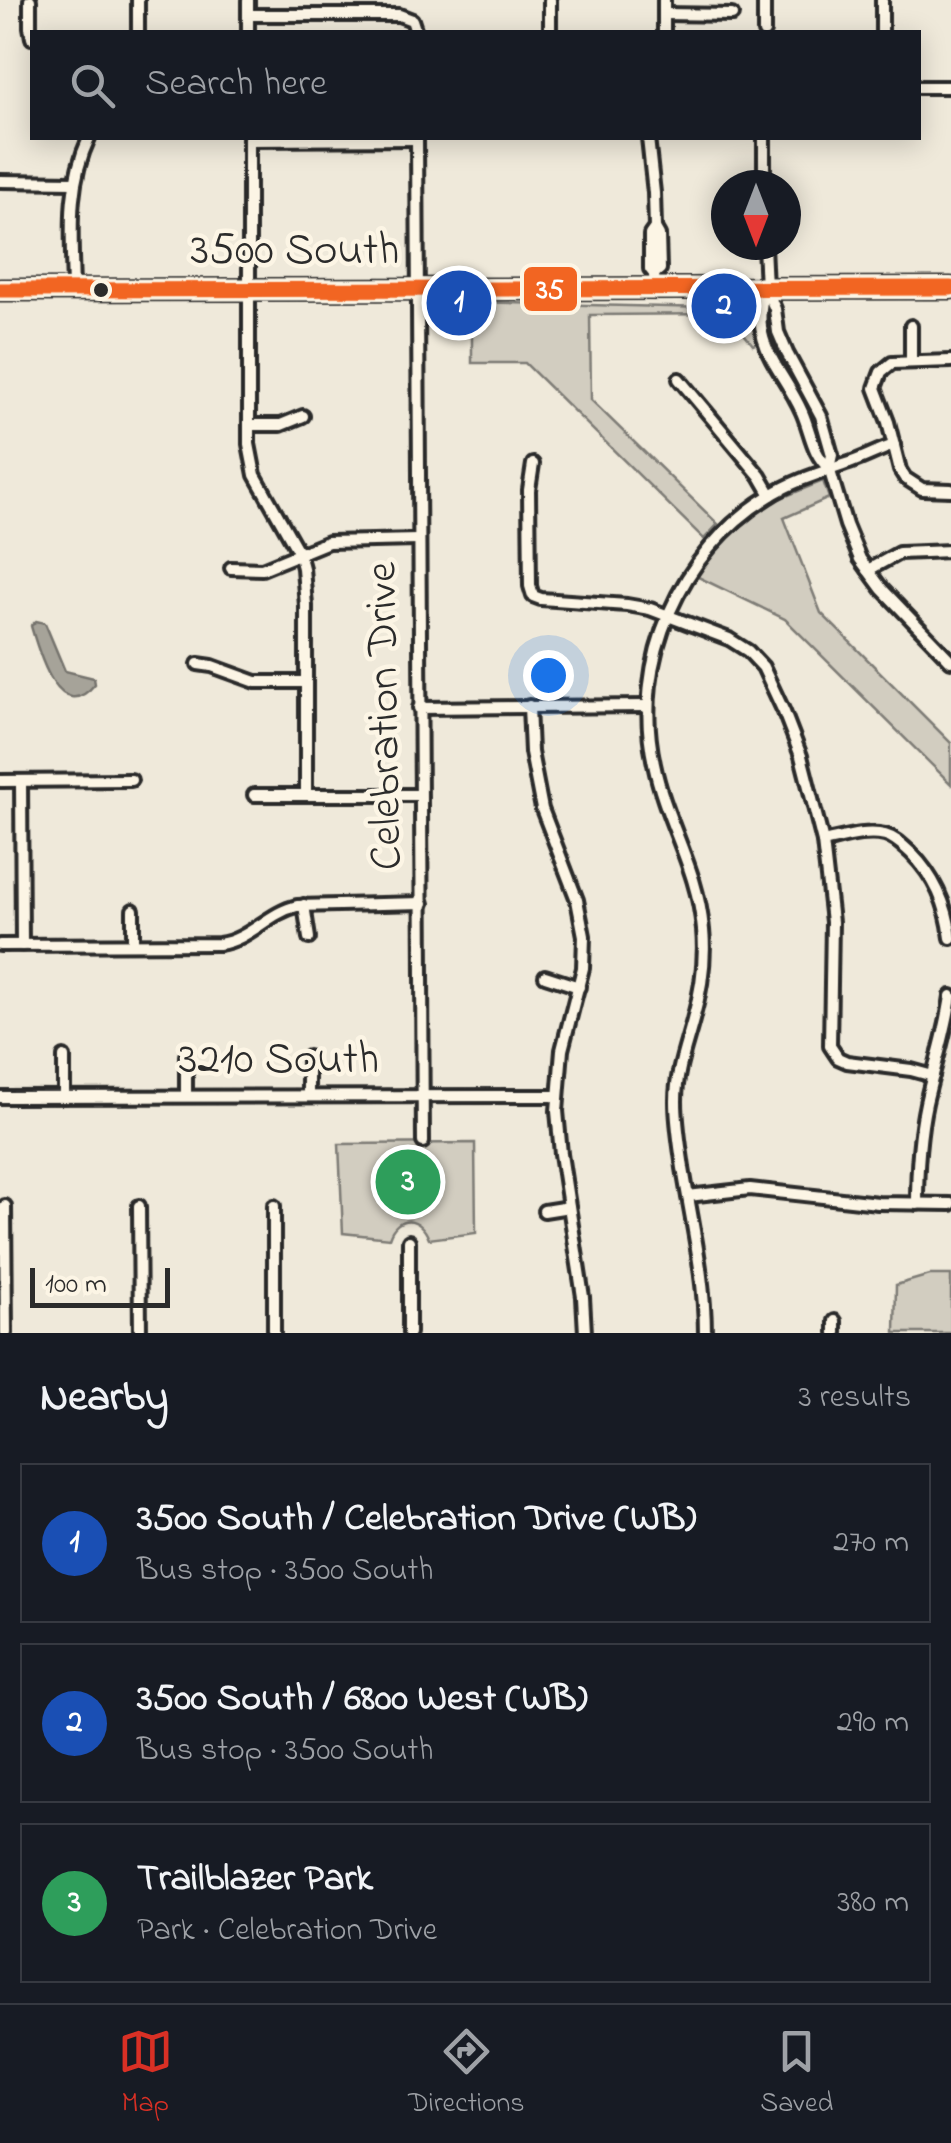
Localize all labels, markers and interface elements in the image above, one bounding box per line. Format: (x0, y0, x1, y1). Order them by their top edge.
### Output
search box (30, 30, 921, 140)
text: Search here (145, 57, 327, 113)
icon: search (65, 58, 120, 113)
north arrow (711, 170, 801, 260)
street label: 3500 South (191, 219, 399, 285)
line badge: 35 (522, 265, 579, 313)
pin: 1 (426, 266, 492, 340)
pin: 2 (692, 268, 756, 344)
text: 35 (535, 271, 564, 312)
unlabelled marker (91, 280, 111, 300)
street label: Celebration Drive (350, 560, 422, 871)
your location (523, 650, 574, 701)
street label: 3210 South (179, 1028, 379, 1094)
pin: 3 (376, 1144, 440, 1220)
scale bar (30, 1263, 170, 1308)
text: 100 m (45, 1265, 107, 1306)
text: Nearby (40, 1368, 168, 1429)
text: 3 results (799, 1375, 911, 1422)
text: 3500 South / Celebration Drive (WB) (137, 1492, 696, 1548)
text: 1 (69, 1520, 80, 1567)
text: 270 m (833, 1520, 909, 1567)
text: Bus stop · 3500 South (137, 1548, 433, 1595)
text: 3500 South / 6800 West (WB) (137, 1672, 588, 1728)
text: 2 (67, 1700, 82, 1747)
text: 290 m (837, 1700, 909, 1747)
text: Bus stop · 3500 South (137, 1728, 433, 1775)
text: Trailblazer Park (137, 1852, 373, 1908)
text: 3 (68, 1880, 81, 1927)
text: 380 m (837, 1880, 909, 1927)
text: Park · Celebration Drive (137, 1908, 437, 1955)
tab: Map (118, 2024, 173, 2125)
tab: Directions (408, 2024, 525, 2125)
tab: Saved (760, 2024, 833, 2125)

